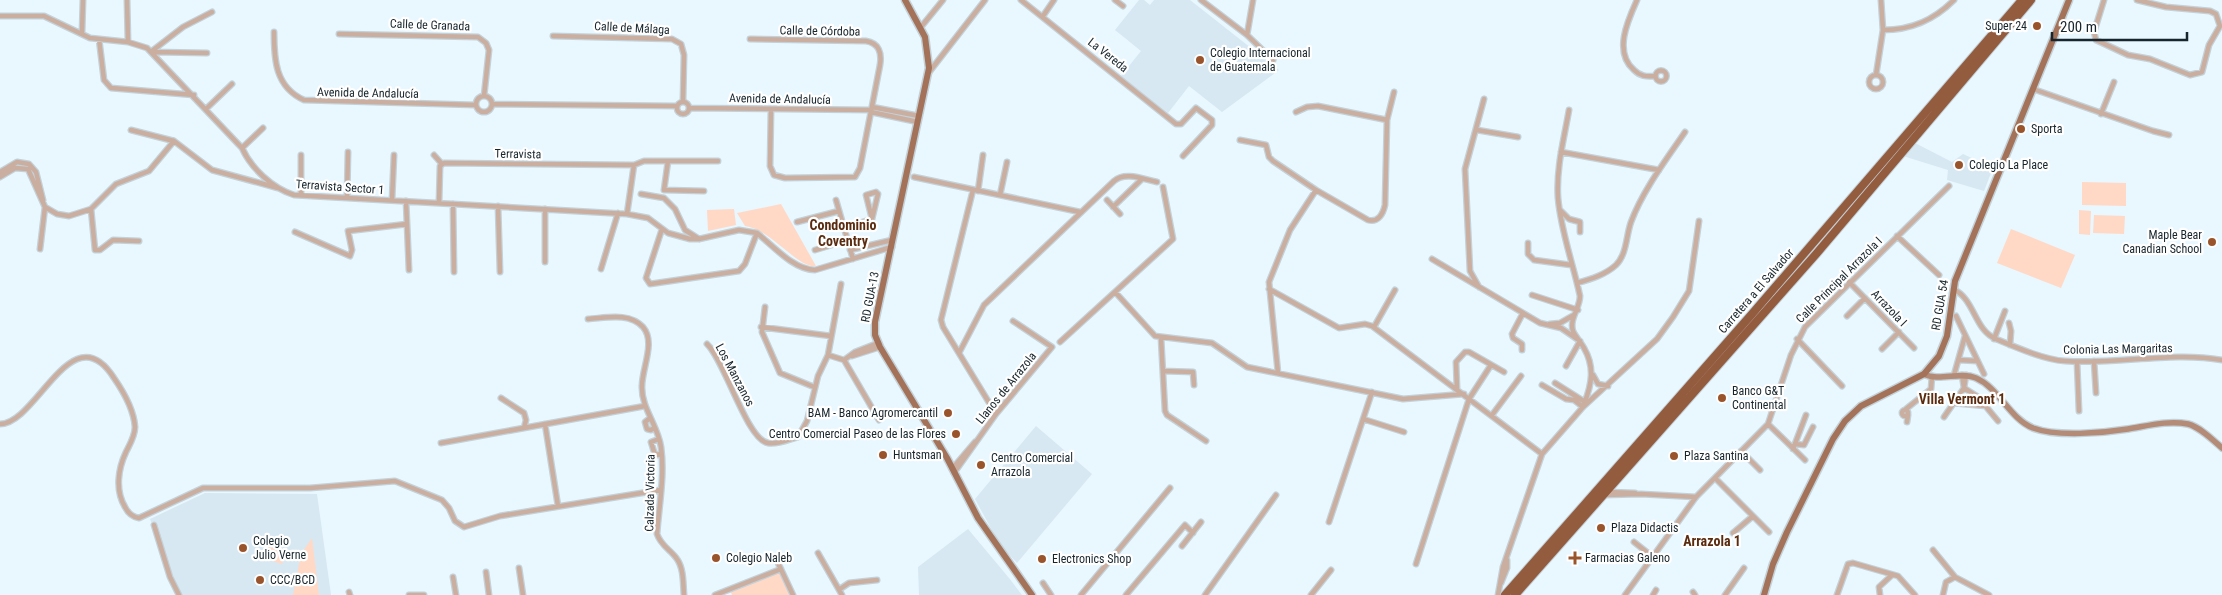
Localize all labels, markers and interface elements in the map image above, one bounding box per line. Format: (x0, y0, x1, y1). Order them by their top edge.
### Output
scale bar (2052, 10, 2187, 42)
street label: Calle de Granada (390, 17, 471, 33)
text: 200 m (2060, 18, 2097, 36)
street label: Calle de Málaga (594, 19, 670, 37)
place label: Super 24 (1985, 19, 2027, 33)
marker: Super 24 (2031, 20, 2043, 32)
street label: Calle de Córdoba (779, 23, 861, 39)
street label: La Vereda (1085, 35, 1131, 75)
place label: Colegio Internacional de Guatemala (1210, 46, 1311, 74)
marker: Colegio Internacional de Guatemala (1194, 54, 1206, 66)
street label: Avenida de Andalucía (317, 85, 419, 101)
street label: Avenida de Andalucía (729, 91, 831, 107)
place label: Sporta (2031, 122, 2063, 136)
marker: Sporta (2015, 123, 2027, 135)
street label: Terravista (495, 147, 542, 161)
place label: Colegio La Place (1969, 158, 2049, 172)
marker: Colegio La Place (1953, 159, 1965, 171)
street label: Terravista Sector 1 (295, 177, 385, 197)
district label: Condominio Coventry (809, 217, 877, 249)
place label: Maple Bear Canadian School (2123, 228, 2202, 256)
street label: Calle Principal Arrazola I (1793, 234, 1885, 326)
marker: Maple Bear Canadian School (2206, 236, 2218, 248)
street label: Carretera a El Salvador (1715, 246, 1797, 336)
street label: RD GUA-13 (858, 270, 882, 324)
street label: RD GUA 54 (1929, 279, 1951, 331)
street label: Arrazola I (1868, 287, 1910, 329)
street label: Los Manzanos (713, 341, 757, 409)
street label: Colonia Las Margaritas (2063, 341, 2173, 357)
street label: Llanos de Arrazola (973, 349, 1039, 427)
place label: Banco G&T Continental (1732, 384, 1786, 412)
district label: Villa Vermont 1 (1919, 391, 2005, 407)
marker: Banco G&T Continental (1716, 392, 1728, 404)
place label: BAM - Banco Agromercantil (808, 406, 938, 420)
marker: BAM - Banco Agromercantil (942, 407, 954, 419)
place label: Centro Comercial Paseo de las Flores (769, 427, 946, 441)
marker: Centro Comercial Paseo de las Flores (950, 428, 962, 440)
place label: Huntsman (893, 448, 942, 462)
marker: Huntsman (877, 449, 889, 461)
place label: Plaza Santina (1684, 449, 1749, 463)
marker: Plaza Santina (1668, 450, 1680, 462)
place label: Centro Comercial Arrazola (991, 451, 1073, 479)
street label: Calzada Victoria (642, 454, 658, 532)
marker: Centro Comercial Arrazola (975, 459, 987, 471)
place label: Plaza Didactis (1611, 521, 1679, 535)
marker: Plaza Didactis (1595, 522, 1607, 534)
district label: Arrazola 1 (1683, 533, 1741, 549)
place label: Colegio Julio Verne (253, 534, 306, 562)
marker: Colegio Julio Verne (237, 542, 249, 554)
place label: Colegio Naleb (726, 551, 792, 565)
place label: Farmacias Galeno (1585, 551, 1670, 565)
marker: Colegio Naleb (710, 552, 722, 564)
place label: Electronics Shop (1052, 552, 1131, 566)
marker: Farmacias Galeno (1569, 552, 1581, 564)
marker: Electronics Shop (1036, 553, 1048, 565)
place label: CCC/BCD (270, 573, 315, 587)
marker: CCC/BCD (254, 574, 266, 586)

